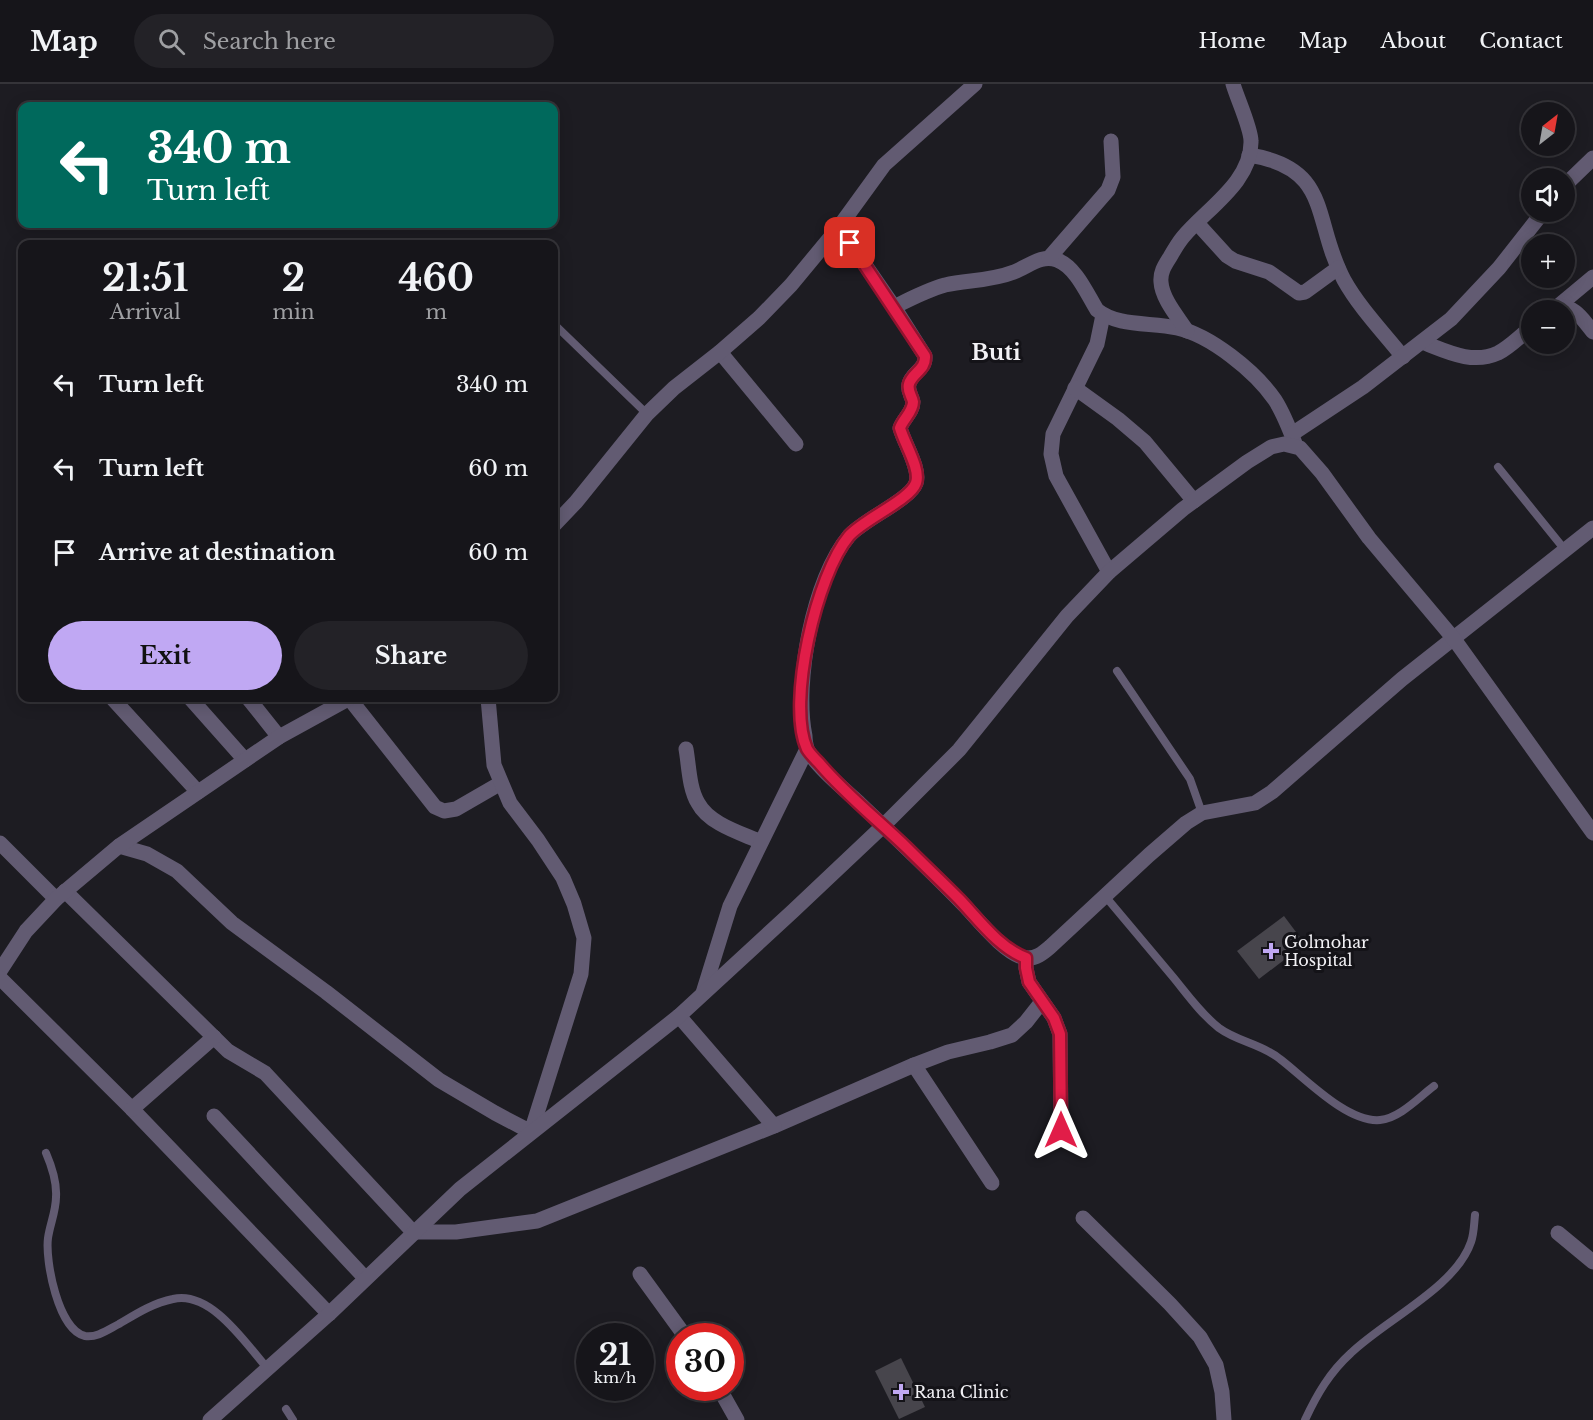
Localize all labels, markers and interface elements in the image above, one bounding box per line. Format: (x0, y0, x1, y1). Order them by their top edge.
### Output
search box (134, 14, 554, 68)
text: Map (30, 24, 98, 59)
icon: search (155, 25, 188, 58)
text: Search here (203, 28, 336, 55)
text: Home (1199, 28, 1266, 54)
text: Map (1299, 28, 1347, 54)
text: About (1380, 28, 1446, 54)
text: Contact (1479, 28, 1563, 54)
north arrow (1521, 102, 1575, 156)
map controls (1521, 102, 1575, 354)
text: 340 m (147, 122, 291, 174)
icon: left (48, 126, 126, 204)
button: sound (1521, 168, 1575, 222)
text: Turn left (147, 174, 270, 207)
pin (824, 217, 875, 268)
icon: arrive (833, 226, 866, 259)
button: + (1521, 234, 1575, 288)
text: 21:51 (102, 256, 189, 301)
text: 2 (282, 256, 305, 301)
text: 460 (399, 256, 474, 301)
text: Arrival (110, 300, 181, 324)
text: min (273, 300, 315, 324)
text: m (426, 300, 447, 324)
button: − (1521, 300, 1575, 354)
district label: Buti (971, 339, 1021, 366)
icon: left (48, 368, 81, 401)
text: Turn left (99, 371, 204, 398)
text: 340 m (456, 371, 528, 398)
icon: left (48, 452, 81, 485)
text: Turn left (99, 455, 204, 482)
text: 60 m (468, 455, 528, 482)
icon: arrive (48, 536, 81, 569)
text: Arrive at destination (99, 539, 336, 566)
text: 60 m (468, 539, 528, 566)
button: Exit (48, 621, 282, 690)
button: Share (294, 621, 528, 690)
place label: Golmohar Hospital (1284, 932, 1369, 970)
marker: Golmohar Hospital (1262, 942, 1280, 960)
position arrow (1029, 1098, 1093, 1162)
speed limit sign: 30 (666, 1323, 744, 1401)
text: 21 (599, 1336, 631, 1373)
text: km/h (594, 1368, 636, 1387)
place label: Rana Clinic (914, 1382, 1009, 1402)
marker: Rana Clinic (892, 1383, 910, 1401)

